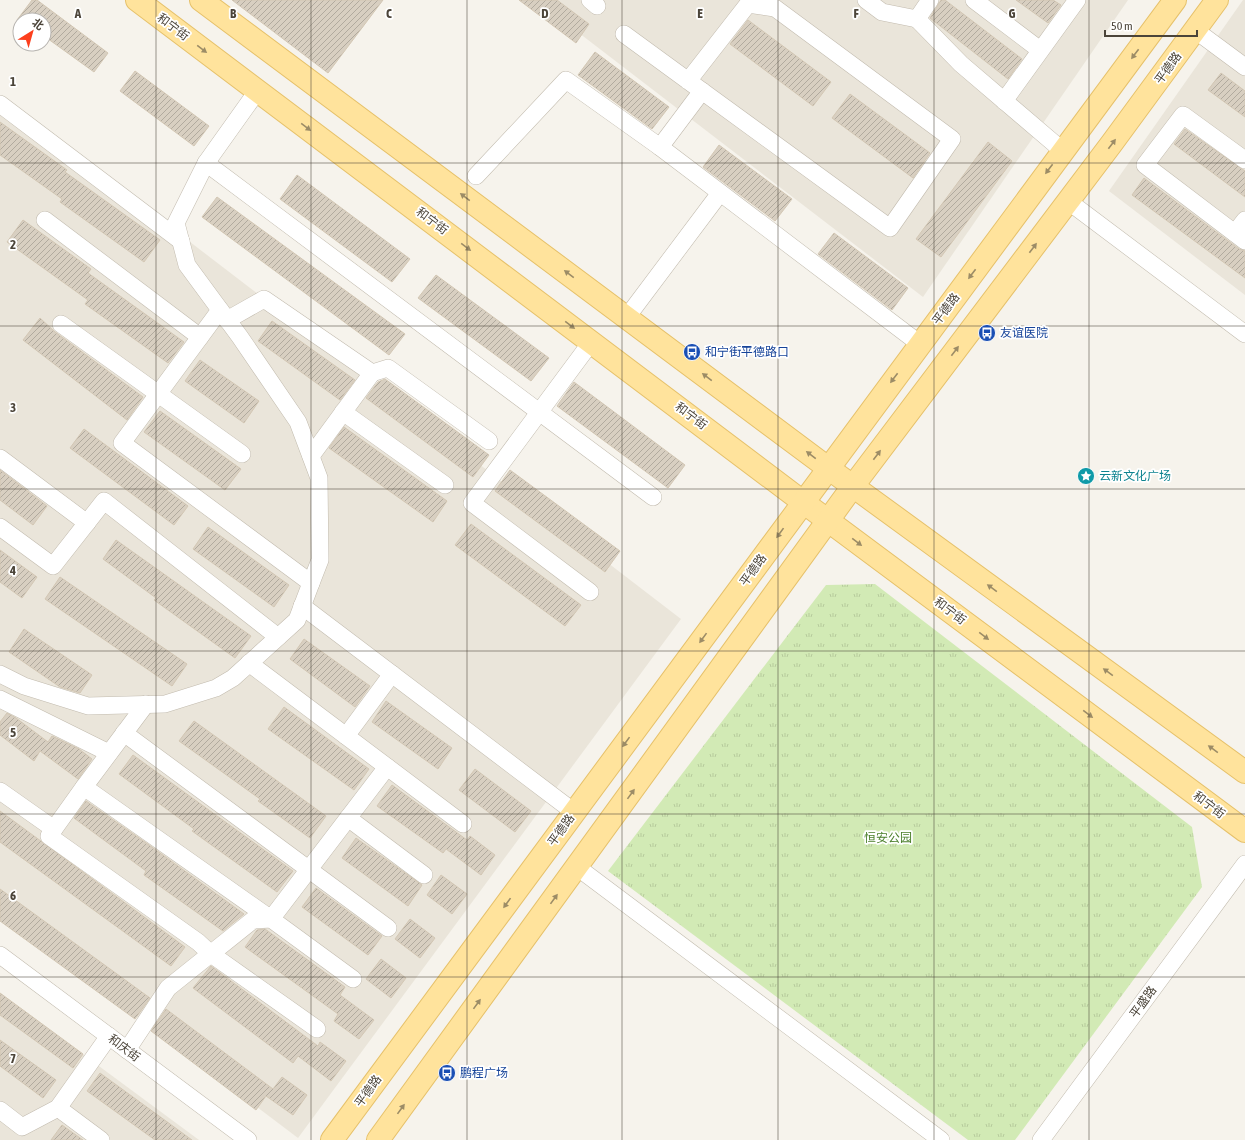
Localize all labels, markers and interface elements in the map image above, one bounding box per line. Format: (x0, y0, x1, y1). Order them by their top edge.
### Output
text: A (74, 6, 82, 21)
text: B (230, 6, 237, 21)
text: C (386, 6, 392, 21)
text: D (541, 6, 549, 21)
text: E (697, 6, 703, 21)
text: F (853, 6, 859, 21)
text: G (1009, 6, 1016, 21)
street label: 和宁街 (154, 11, 192, 43)
north arrow (12, 12, 52, 52)
scale bar (1105, 12, 1197, 38)
text: 北 (30, 16, 46, 32)
text: 50 m (1111, 19, 1133, 33)
one-way arrow (197, 44, 208, 53)
one-way arrow (1131, 48, 1139, 59)
street label: 平德路 (1152, 49, 1184, 87)
text: 1 (10, 74, 16, 89)
one-way arrow (301, 122, 312, 131)
one-way arrow (1107, 138, 1116, 149)
one-way arrow (1045, 164, 1053, 175)
one-way arrow (459, 192, 470, 201)
street label: 和宁街 (413, 205, 451, 237)
text: 2 (10, 237, 16, 252)
one-way arrow (1029, 242, 1038, 253)
one-way arrow (461, 243, 471, 251)
one-way arrow (968, 269, 976, 279)
one-way arrow (563, 270, 574, 278)
street label: 平德路 (930, 290, 962, 328)
one-way arrow (564, 321, 575, 329)
bus stop icon: 友谊医院 (977, 323, 997, 343)
place label: 友谊医院 (1000, 326, 1048, 340)
bus stop icon: 和宁街平德路口 (682, 342, 702, 362)
place label: 和宁街平德路口 (705, 345, 789, 359)
one-way arrow (951, 346, 959, 357)
one-way arrow (701, 373, 712, 381)
one-way arrow (890, 373, 898, 384)
text: 3 (10, 400, 16, 415)
street label: 和宁街 (672, 400, 710, 432)
one-way arrow (873, 450, 881, 461)
one-way arrow (805, 451, 816, 459)
place icon: 云新文化广场 (1076, 466, 1096, 486)
place label: 云新文化广场 (1099, 469, 1171, 483)
one-way arrow (776, 528, 784, 538)
one-way arrow (852, 537, 862, 545)
street label: 平德路 (737, 551, 769, 589)
text: 4 (9, 563, 16, 578)
one-way arrow (987, 584, 997, 592)
street label: 和宁街 (931, 595, 969, 627)
one-way arrow (699, 632, 707, 643)
one-way arrow (978, 632, 989, 640)
one-way arrow (1103, 668, 1114, 677)
one-way arrow (1082, 710, 1093, 718)
text: 5 (10, 725, 16, 740)
one-way arrow (622, 737, 630, 748)
one-way arrow (1208, 745, 1219, 753)
one-way arrow (627, 788, 635, 799)
street label: 和宁街 (1190, 789, 1228, 821)
street label: 平德路 (545, 811, 577, 849)
park label: 恒安公园 (864, 831, 912, 845)
text: 6 (10, 888, 16, 903)
one-way arrow (550, 893, 558, 904)
one-way arrow (503, 898, 511, 909)
street label: 平盛路 (1127, 983, 1159, 1021)
one-way arrow (473, 998, 482, 1009)
street label: 和庆街 (105, 1032, 143, 1064)
text: 7 (10, 1051, 16, 1066)
bus stop icon: 鹏程广场 (437, 1063, 457, 1083)
place label: 鹏程广场 (460, 1066, 508, 1080)
street label: 平德路 (352, 1072, 384, 1110)
one-way arrow (397, 1103, 405, 1114)

